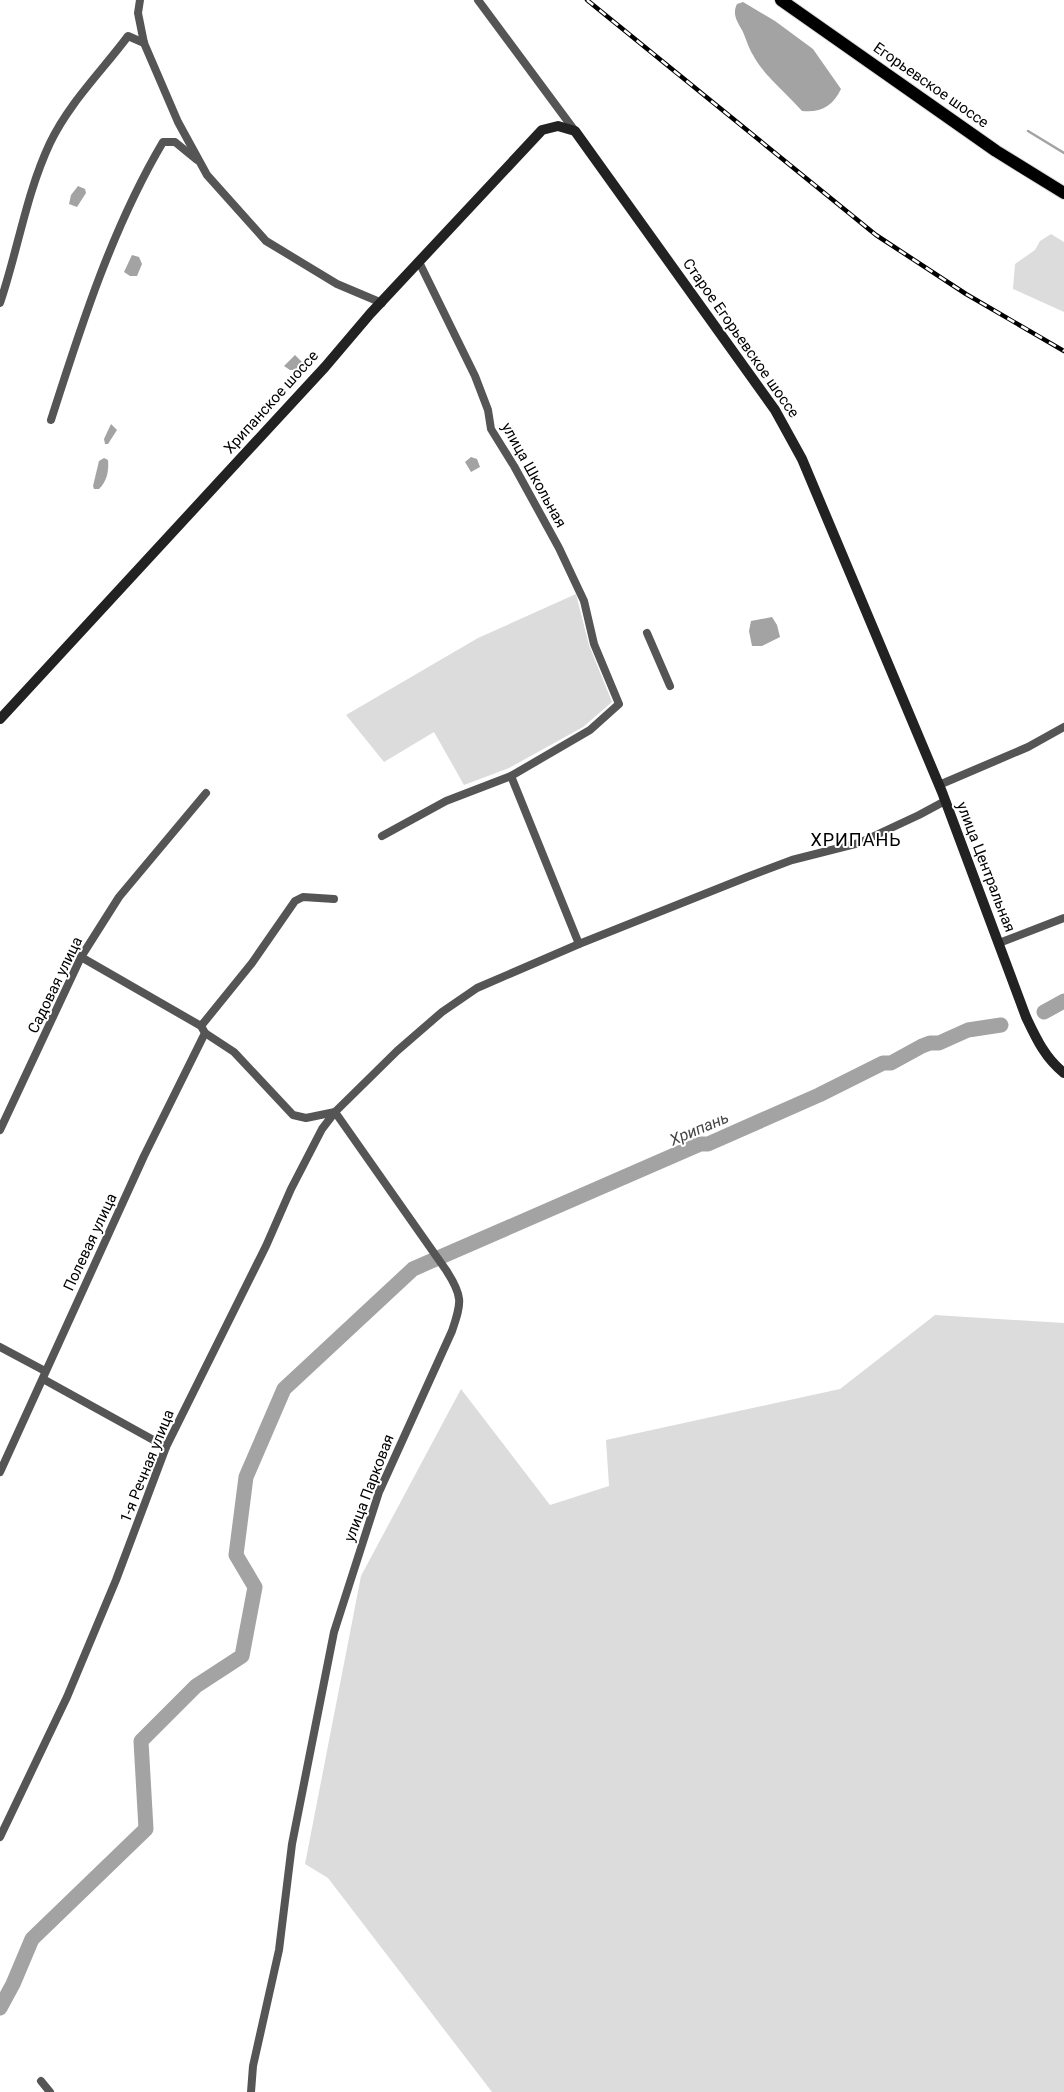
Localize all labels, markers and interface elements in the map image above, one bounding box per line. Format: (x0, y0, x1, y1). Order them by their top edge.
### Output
street label: Егорьевское шоссе (870, 38, 992, 132)
street label: Старое Егорьевское шоссе (679, 255, 803, 421)
street label: Хрипанское шоссе (220, 347, 322, 457)
street label: улица Школьная (498, 419, 570, 531)
street label: улица Центральная (953, 799, 1019, 935)
district label: ХРИПАНЬ (810, 829, 902, 850)
street label: Садовая улица (24, 934, 86, 1036)
water label: Хрипань (666, 1108, 732, 1150)
street label: Полевая улица (60, 1190, 120, 1294)
street label: 1-я Речная улица (116, 1407, 178, 1525)
street label: улица Парковая (340, 1432, 398, 1544)

